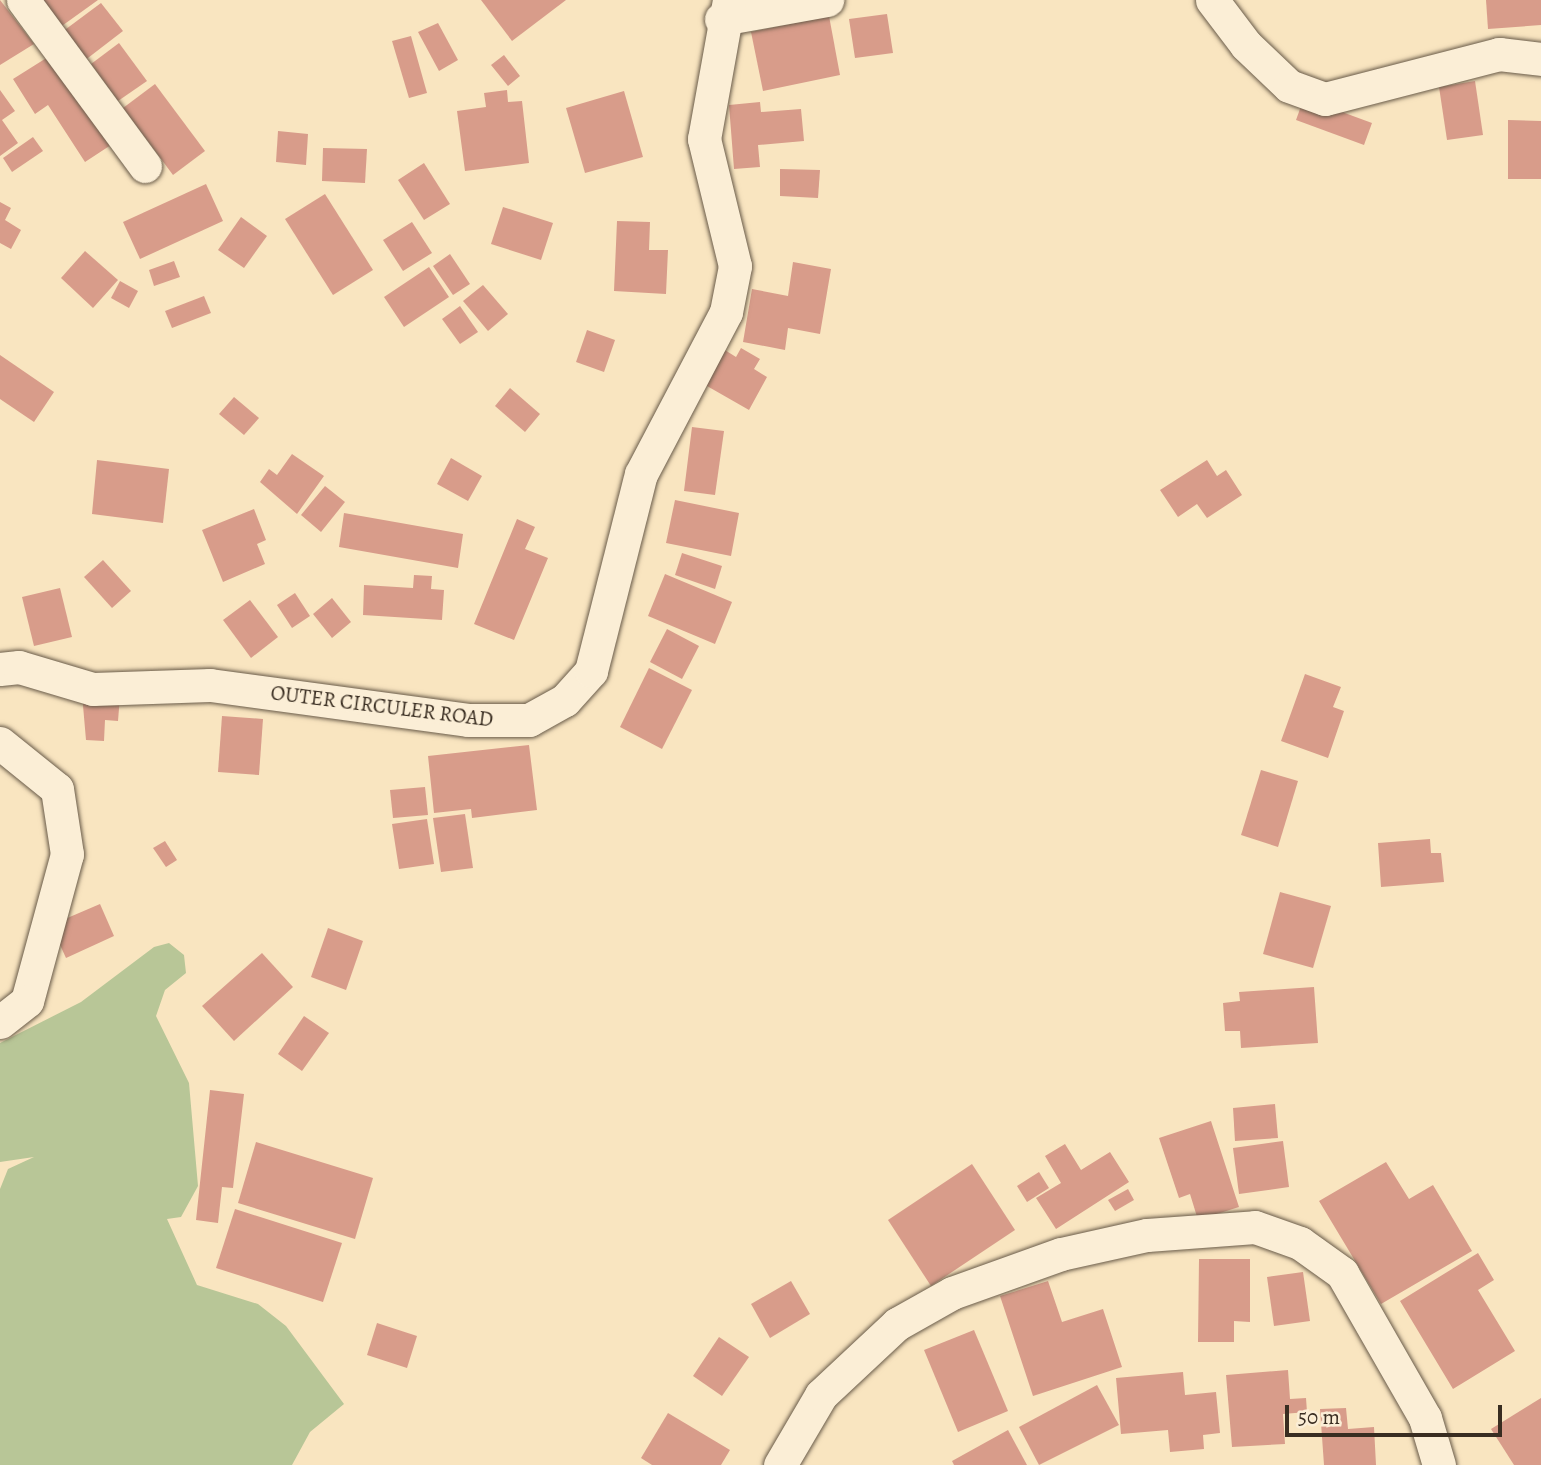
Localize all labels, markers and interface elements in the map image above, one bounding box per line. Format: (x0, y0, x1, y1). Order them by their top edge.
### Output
street label: OUTER CIRCULER ROAD (269, 680, 495, 732)
scale bar (1289, 1392, 1506, 1436)
text: 50 m (1298, 1403, 1340, 1431)

